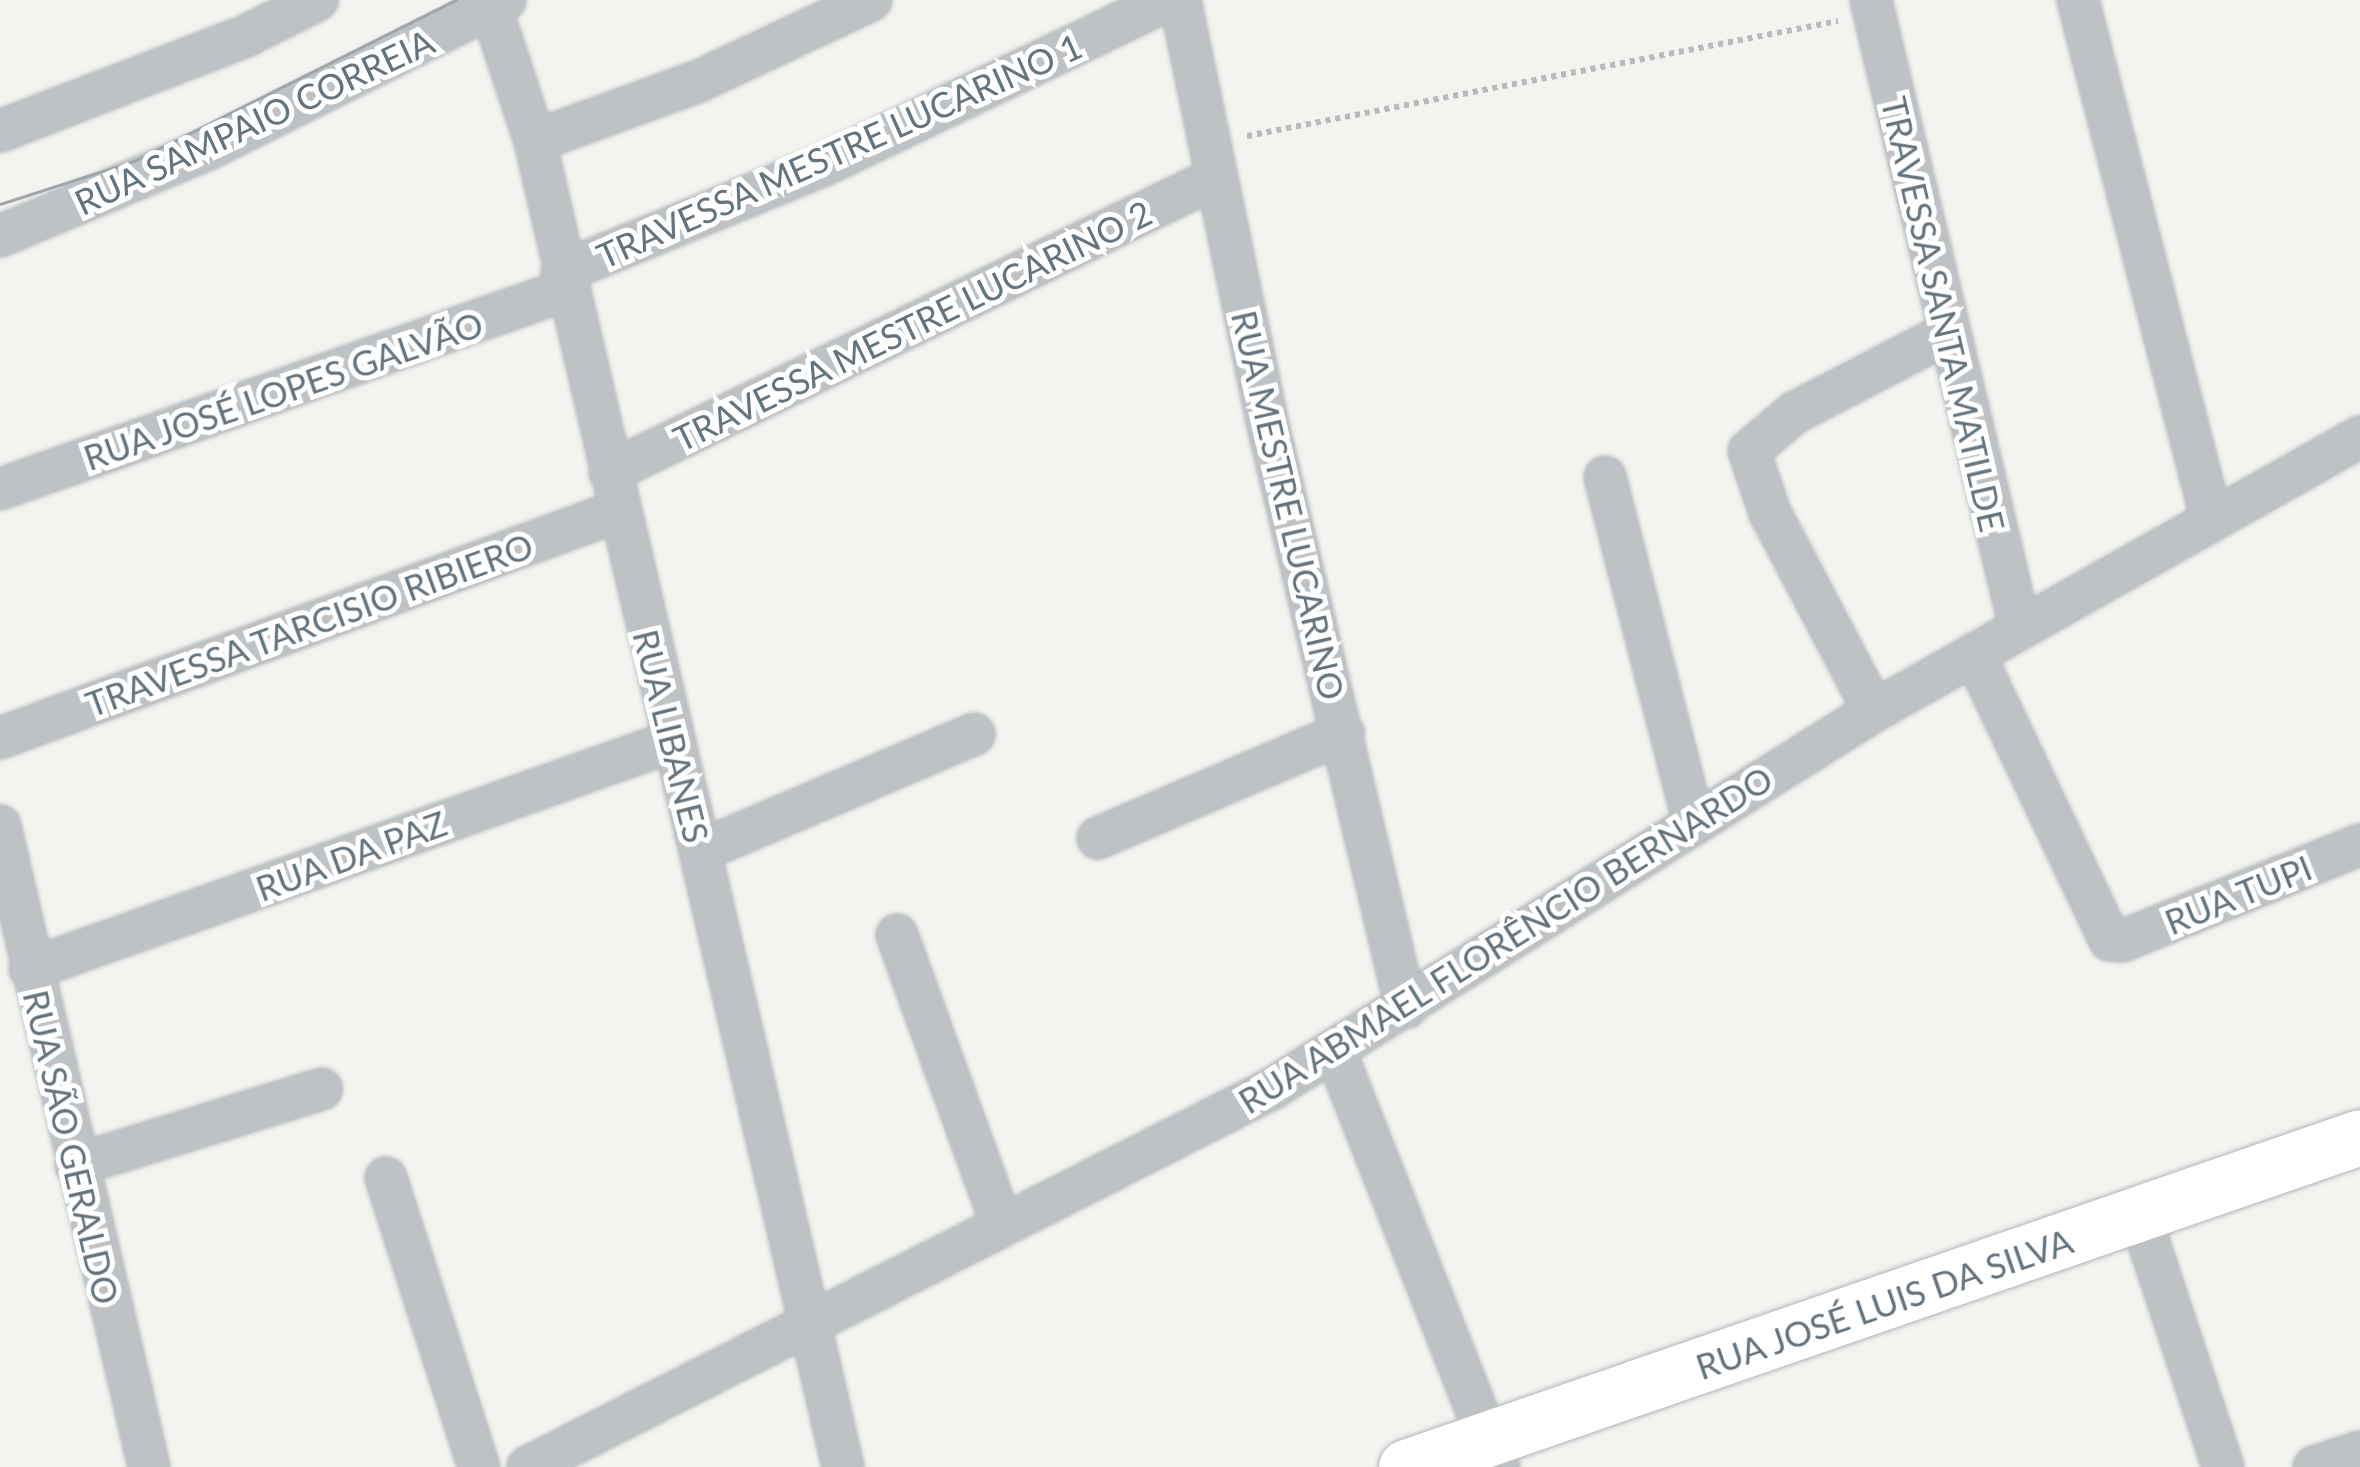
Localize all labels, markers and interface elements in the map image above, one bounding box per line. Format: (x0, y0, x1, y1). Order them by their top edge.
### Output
street label: RUA SAMPAIO CORREIA (67, 19, 441, 223)
street label: TRAVESSA MESTRE LUCARINO 1 (589, 24, 1089, 276)
street label: TRAVESSA SANTA MATILDE (1873, 91, 2015, 537)
street label: TRAVESSA MESTRE LUCARINO 2 (666, 190, 1158, 460)
street label: RUA JOSÉ LOPES GALVÃO (77, 302, 489, 478)
street label: RUA MESTRE LUCARINO (1224, 306, 1354, 704)
street label: TRAVESSA TARCISIO RIBIERO (79, 523, 539, 725)
street label: RUA LIBANES (625, 625, 719, 847)
street label: RUA ABMAEL FLORÊNCIO BERNARDO (1229, 756, 1781, 1122)
street label: RUA DA PAZ (249, 801, 453, 909)
street label: RUA TUPI (2157, 845, 2319, 943)
street label: RUA SÃO GERALDO (15, 985, 129, 1309)
street label: RUA JOSÉ LUIS DA SILVA (1689, 1218, 2079, 1388)

